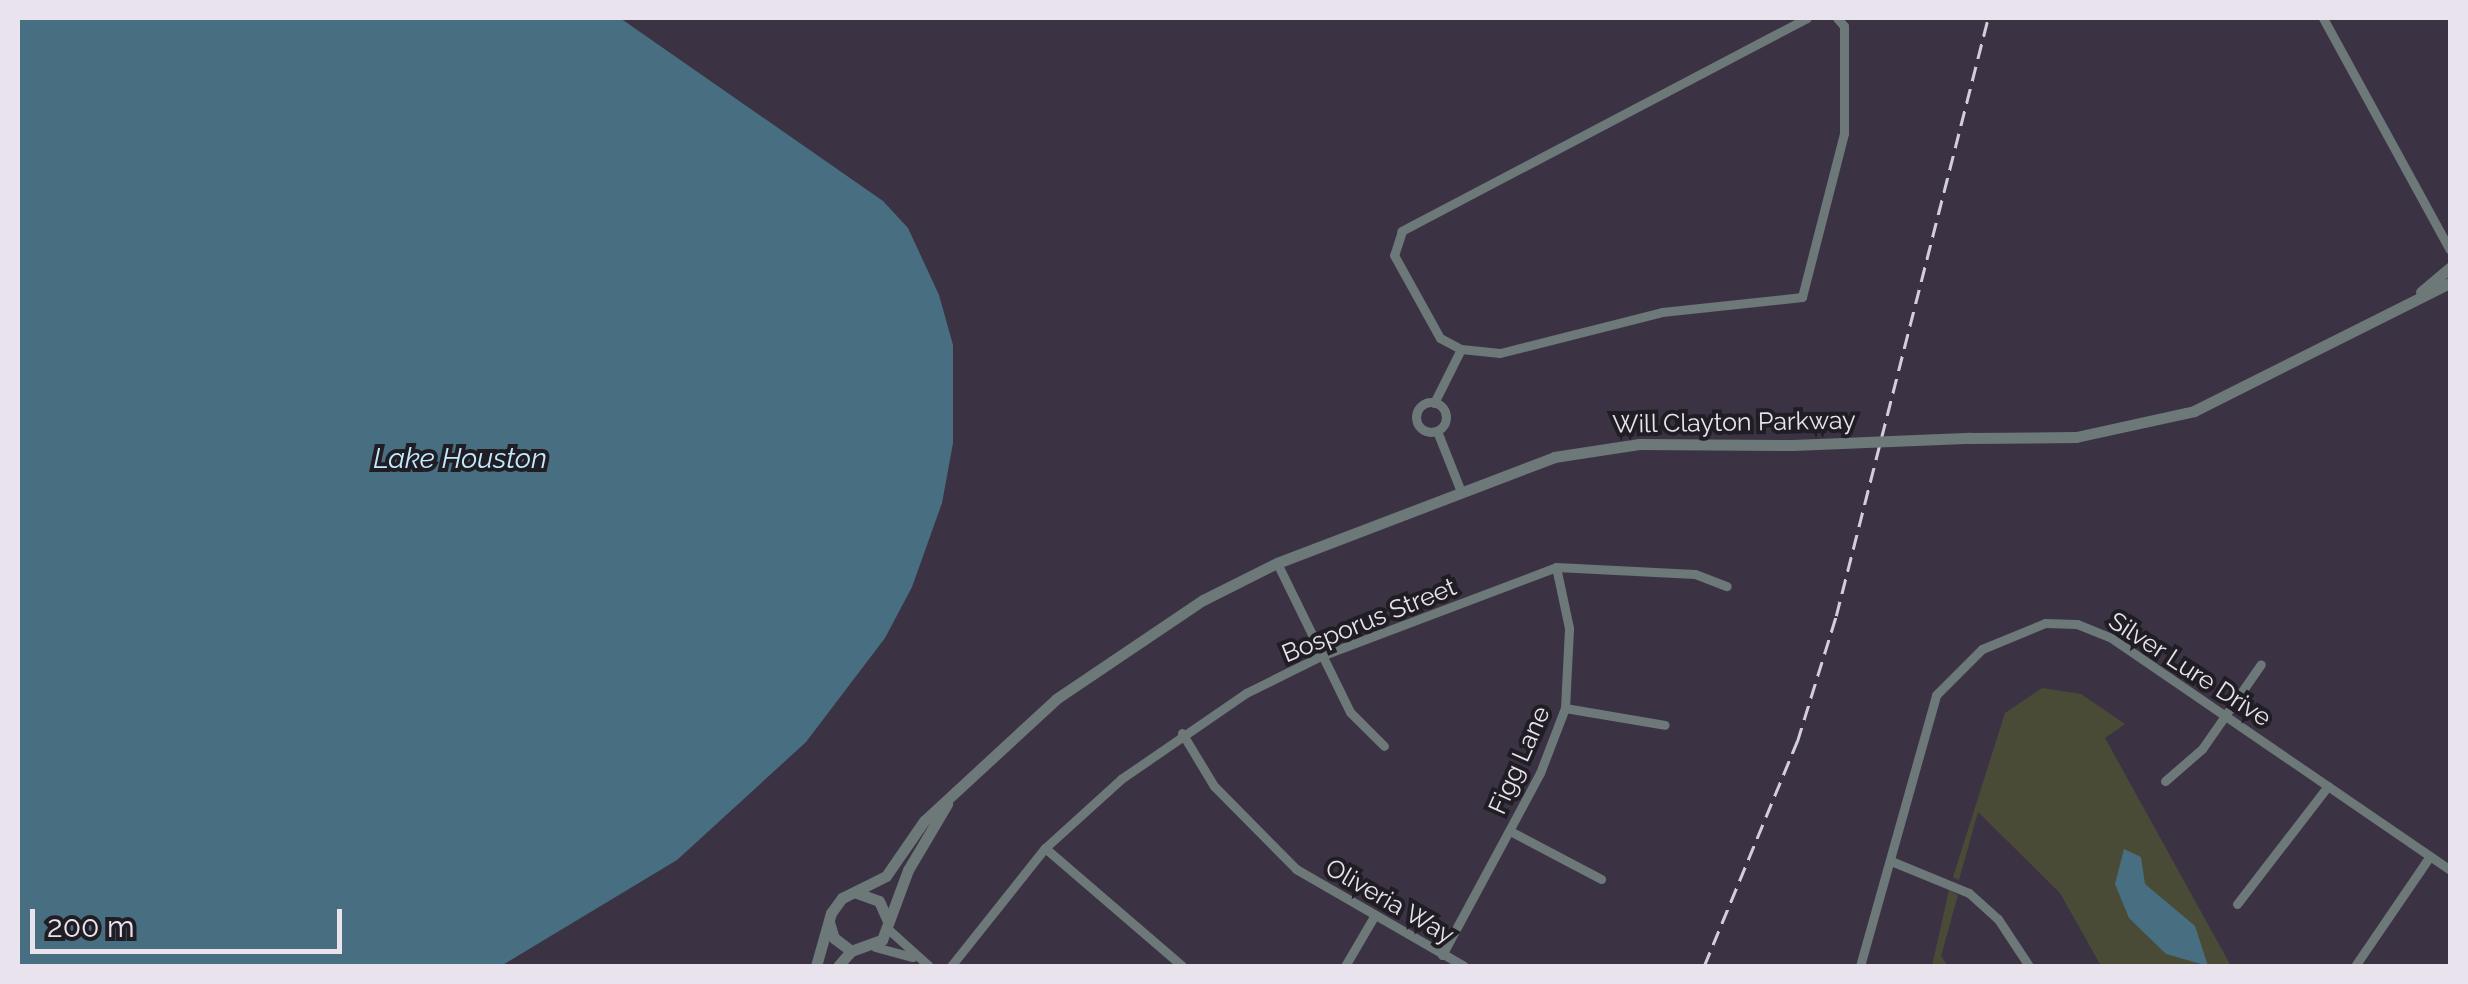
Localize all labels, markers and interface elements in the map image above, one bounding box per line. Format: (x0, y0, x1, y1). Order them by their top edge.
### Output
street label: Will Clayton Parkway (1612, 405, 1856, 439)
water label: Lake Houston (373, 442, 547, 476)
street label: Bosporus Street (1277, 571, 1461, 669)
street label: Silver Lure Drive (2103, 605, 2277, 733)
street label: Figg Lane (1482, 701, 1556, 819)
street label: Oliveria Way (1320, 852, 1460, 950)
scale bar (35, 889, 348, 951)
text: 200 m (47, 909, 135, 944)

